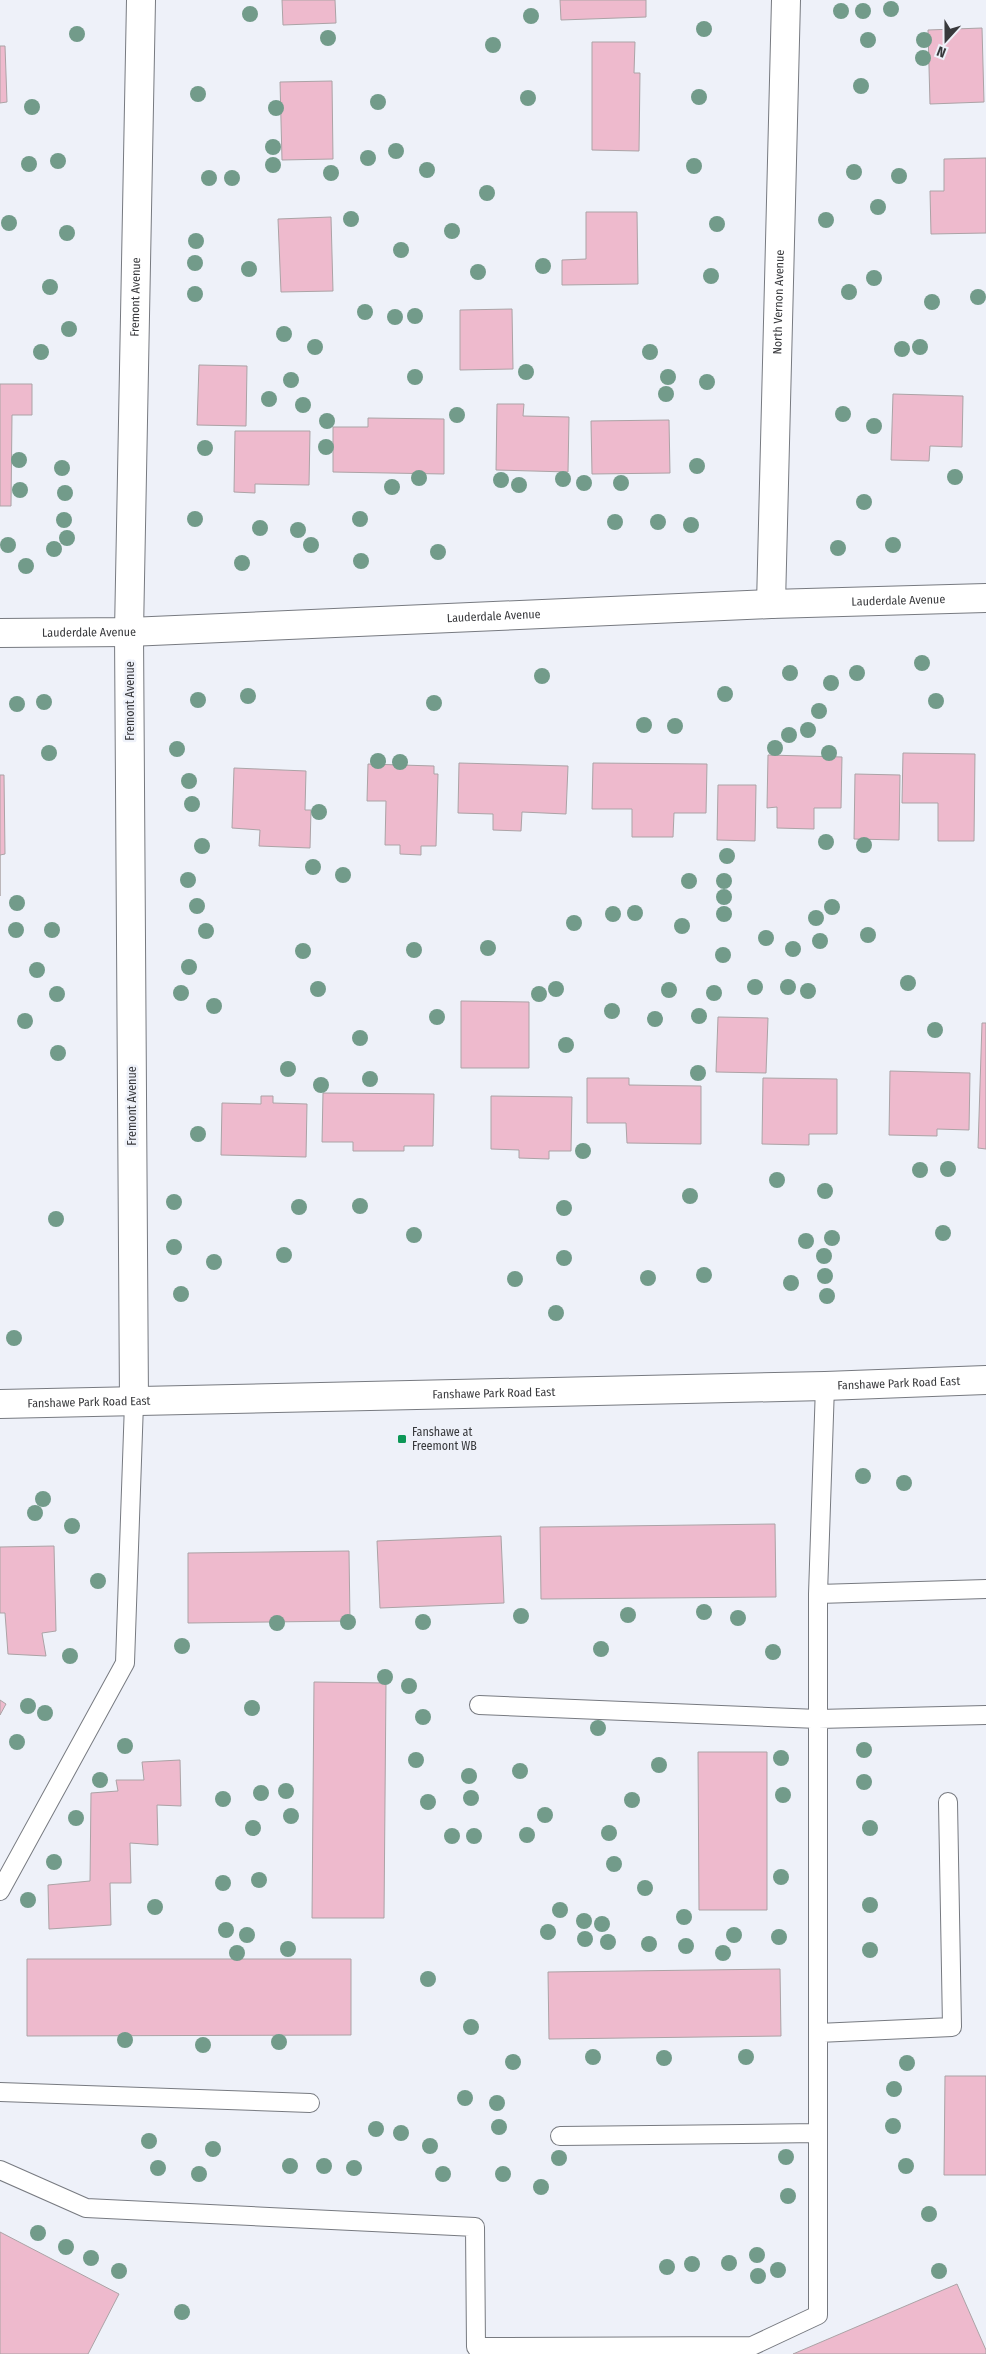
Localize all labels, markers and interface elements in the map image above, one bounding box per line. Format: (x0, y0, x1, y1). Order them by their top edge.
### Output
north arrow (921, 15, 971, 65)
text: N (935, 42, 948, 61)
street label: North Vernon Avenue (770, 249, 787, 355)
street label: Fremont Avenue (128, 257, 143, 337)
street label: Lauderdale Avenue (851, 592, 945, 609)
street label: Lauderdale Avenue (446, 607, 541, 625)
street label: Lauderdale Avenue (42, 625, 136, 640)
street label: Fremont Avenue (123, 661, 137, 741)
street label: Fremont Avenue (125, 1066, 139, 1146)
street label: Fanshawe Park Road East (837, 1374, 961, 1393)
street label: Fanshawe Park Road East (432, 1385, 556, 1402)
street label: Fanshawe Park Road East (27, 1394, 151, 1410)
place label: Fanshawe at Freemont WB (412, 1425, 477, 1453)
marker: Fanshawe at Freemont WB (396, 1433, 408, 1445)

